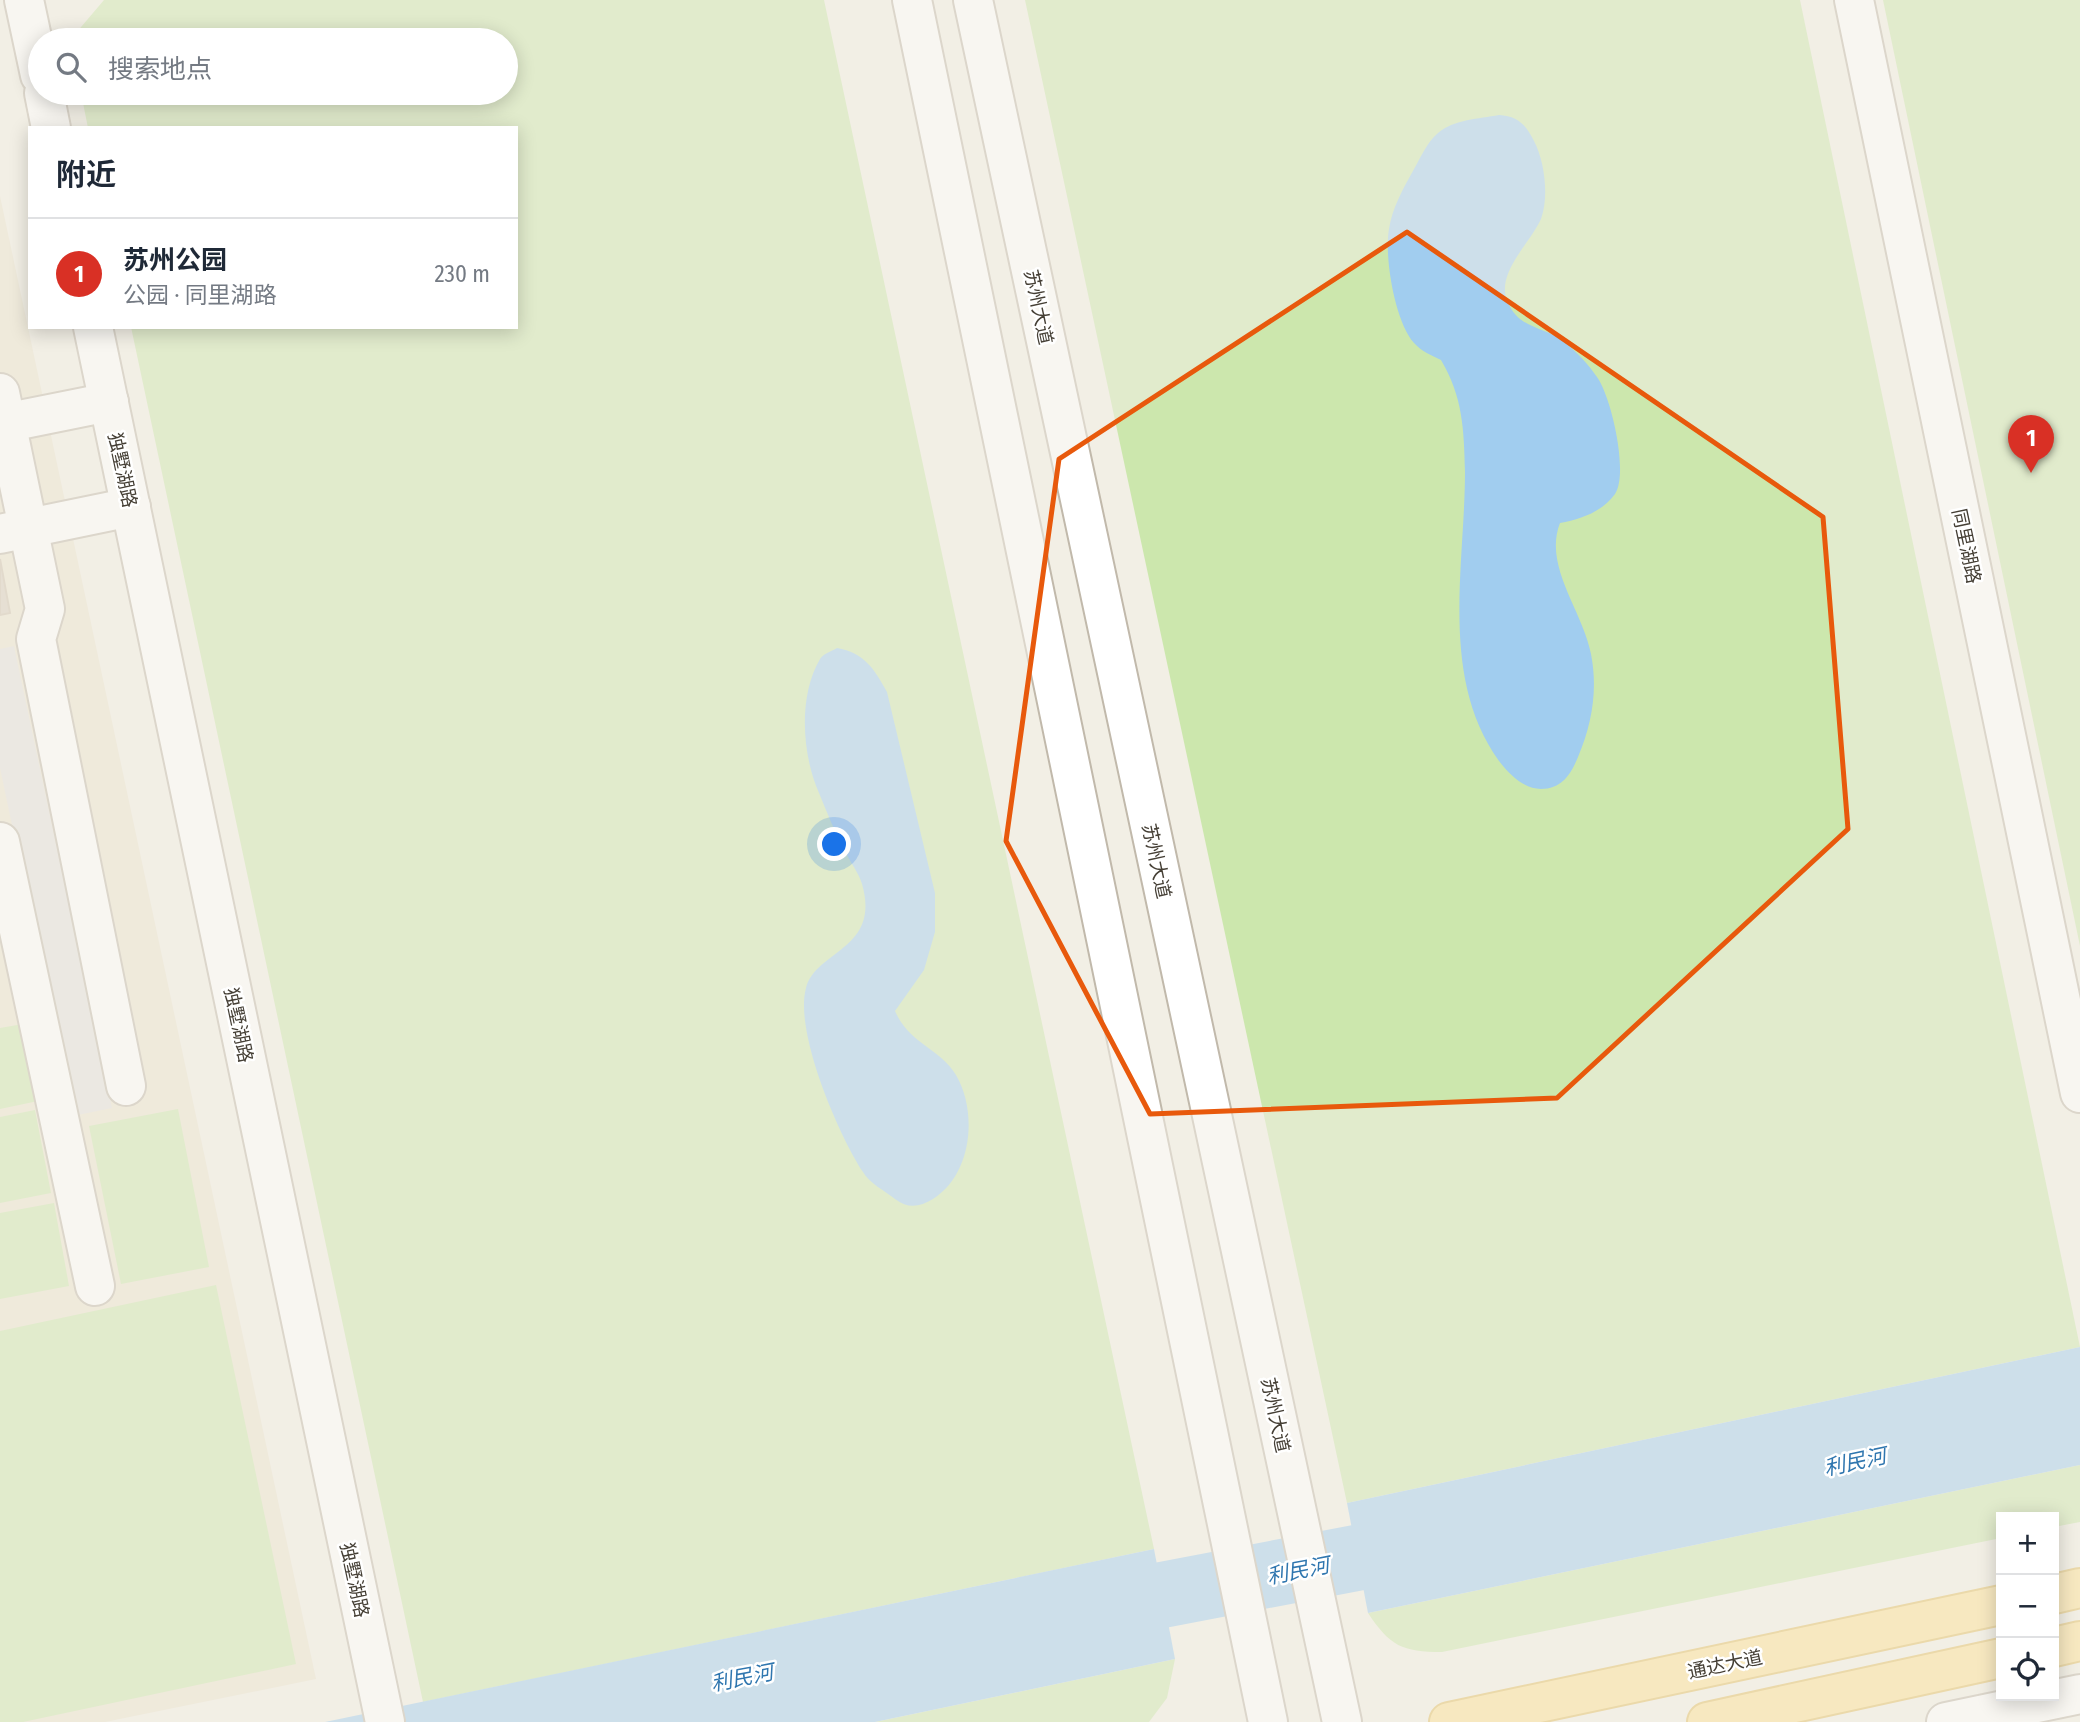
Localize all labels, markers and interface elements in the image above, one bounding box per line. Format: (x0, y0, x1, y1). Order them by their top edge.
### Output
search box (28, 28, 518, 105)
icon: search (52, 48, 90, 86)
text: 搜索地点 (108, 54, 212, 85)
text: 附近 (56, 157, 116, 193)
text: 苏州公园 (123, 245, 227, 276)
text: 1 (74, 260, 84, 288)
text: 230 m (434, 260, 490, 288)
street label: 苏州大道 (1019, 268, 1058, 347)
text: 公园 · 同里湖路 (123, 281, 277, 309)
pin: 1 (2008, 415, 2054, 473)
street label: 独墅湖路 (103, 431, 142, 510)
street label: 同里湖路 (1947, 507, 1986, 586)
street label: 苏州大道 (1137, 822, 1176, 901)
your location (817, 827, 851, 861)
street label: 独墅湖路 (219, 986, 258, 1065)
street label: 苏州大道 (1256, 1376, 1295, 1455)
water label: 利民河 (1821, 1442, 1892, 1481)
map controls (1996, 1512, 2059, 1701)
button: + (1996, 1512, 2059, 1575)
street label: 独墅湖路 (335, 1541, 374, 1620)
water label: 利民河 (1265, 1551, 1335, 1590)
button: − (1996, 1575, 2059, 1638)
button: locate (1996, 1638, 2059, 1701)
street label: 通达大道 (1686, 1645, 1765, 1684)
water label: 利民河 (709, 1658, 779, 1697)

